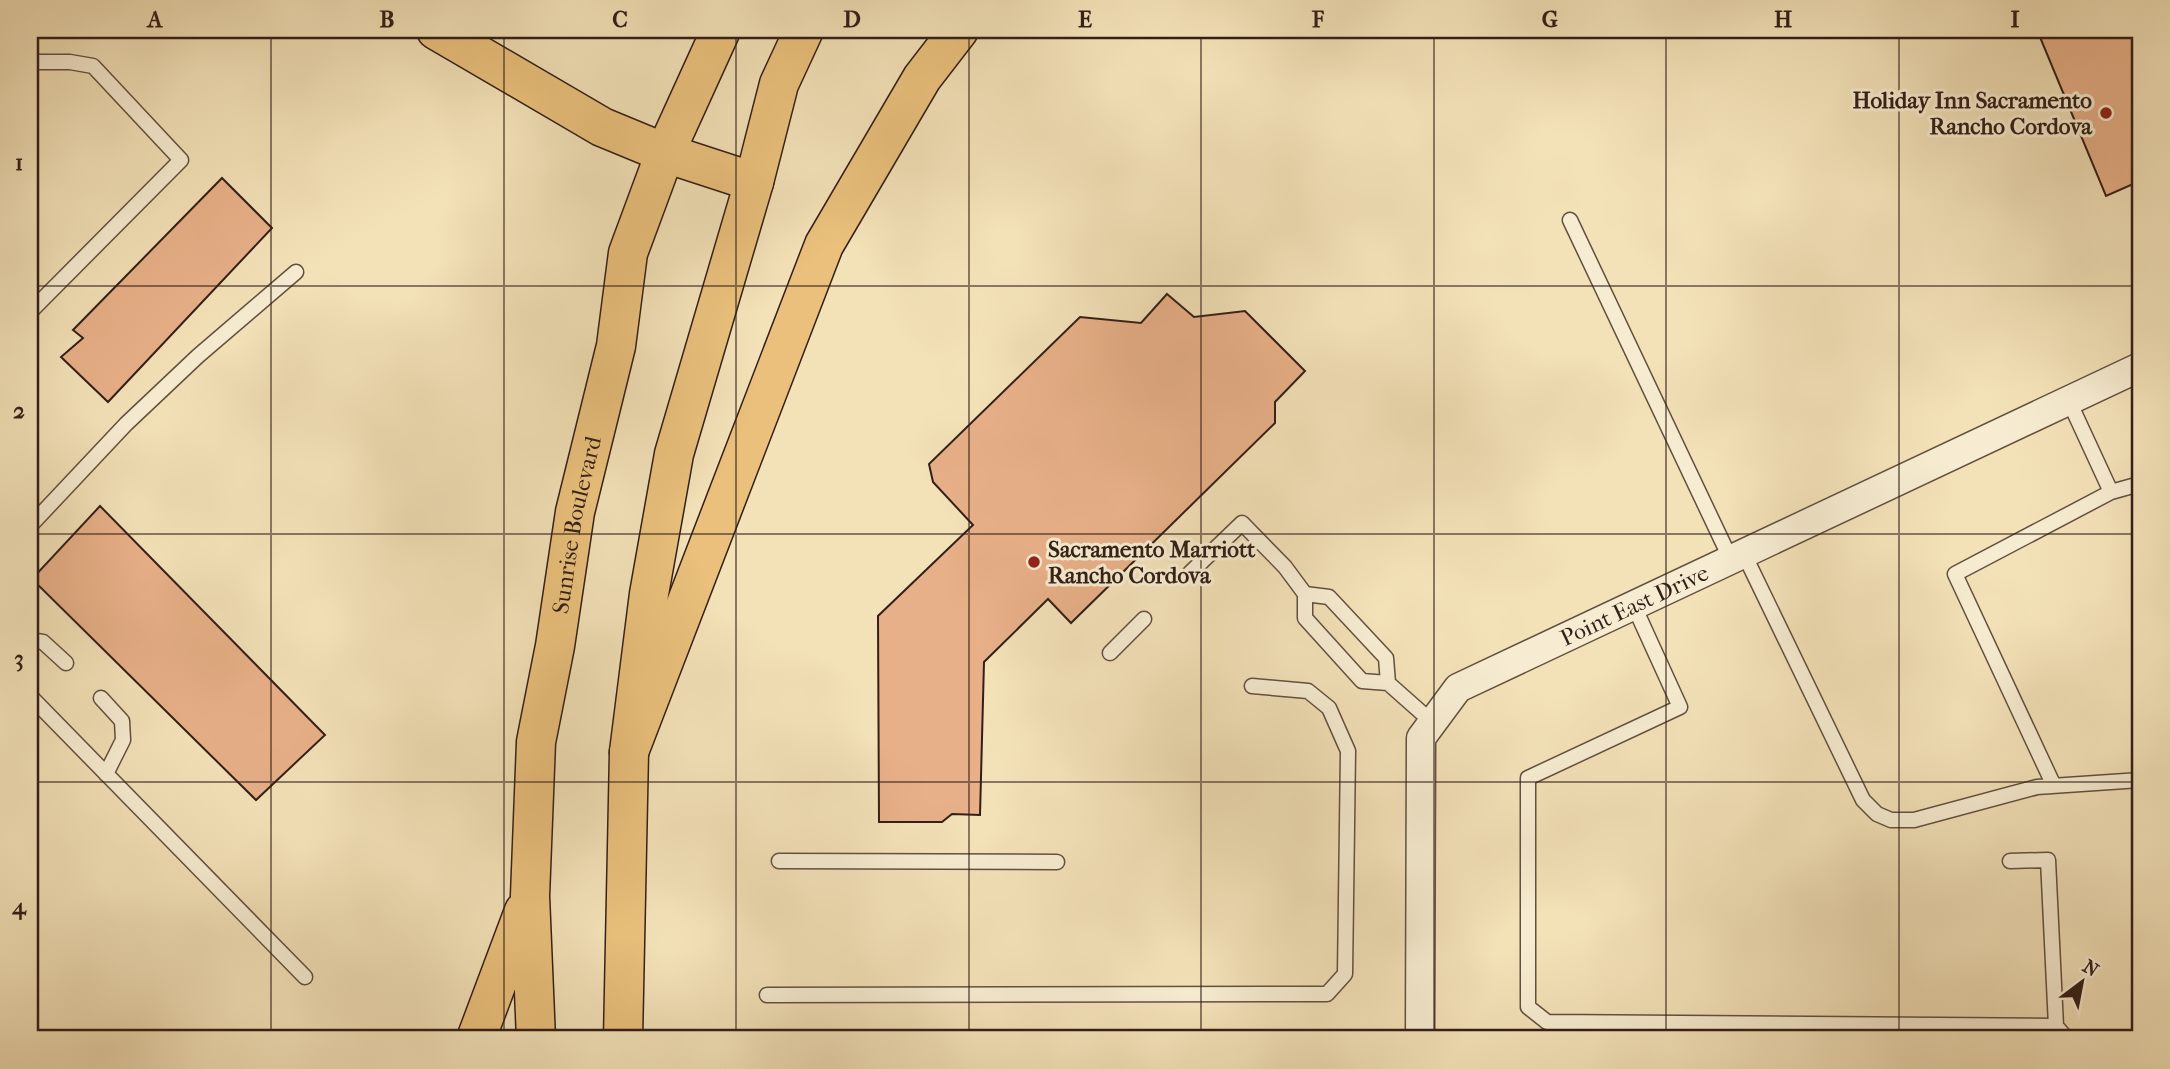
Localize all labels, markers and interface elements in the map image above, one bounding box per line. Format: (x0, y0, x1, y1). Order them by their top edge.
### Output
text: A (146, 6, 164, 33)
text: B (380, 6, 395, 33)
text: C (612, 6, 628, 33)
text: D (843, 6, 861, 33)
text: E (1078, 6, 1092, 33)
text: F (1311, 6, 1325, 33)
text: G (1542, 6, 1558, 33)
text: H (1774, 6, 1792, 33)
text: I (2011, 6, 2020, 33)
place label: Holiday Inn Sacramento Rancho Cordova (1852, 87, 2093, 140)
marker: Holiday Inn Sacramento Rancho Cordova (2098, 105, 2114, 121)
text: 1 (15, 149, 23, 176)
text: 2 (13, 397, 25, 424)
street label: Sunrise Boulevard (546, 433, 607, 616)
place label: Sacramento Marriott Rancho Cordova (1048, 536, 1256, 589)
marker: Sacramento Marriott Rancho Cordova (1026, 554, 1042, 570)
street label: Point East Drive (1556, 559, 1713, 651)
text: 3 (14, 645, 24, 672)
text: 4 (11, 893, 27, 920)
north arrow (2048, 946, 2118, 1016)
text: N (2079, 955, 2103, 982)

